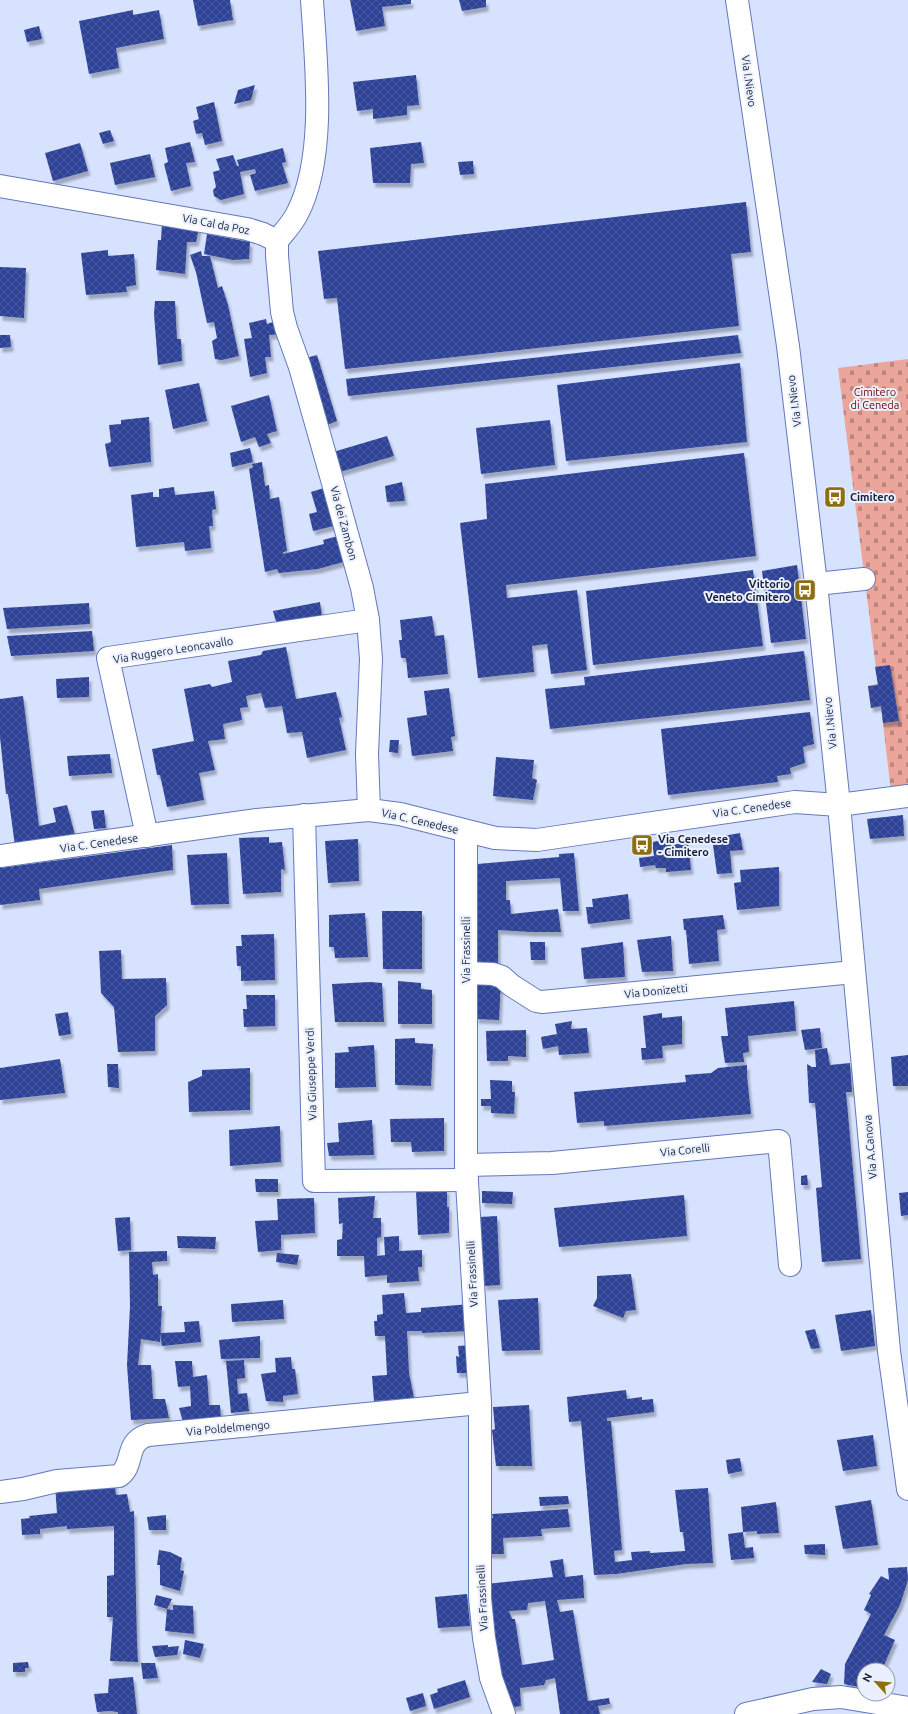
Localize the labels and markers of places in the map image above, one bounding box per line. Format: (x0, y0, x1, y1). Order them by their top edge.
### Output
bus stop icon: Cimitero (822, 484, 848, 510)
place label: Cimitero (850, 491, 895, 503)
bus stop icon: Vittorio Veneto Cimitero (792, 577, 818, 603)
place label: Vittorio Veneto Cimitero (705, 578, 790, 603)
bus stop icon: Via Cenedese - Cimitero (629, 832, 655, 858)
place label: Via Cenedese - Cimitero (658, 833, 728, 858)

